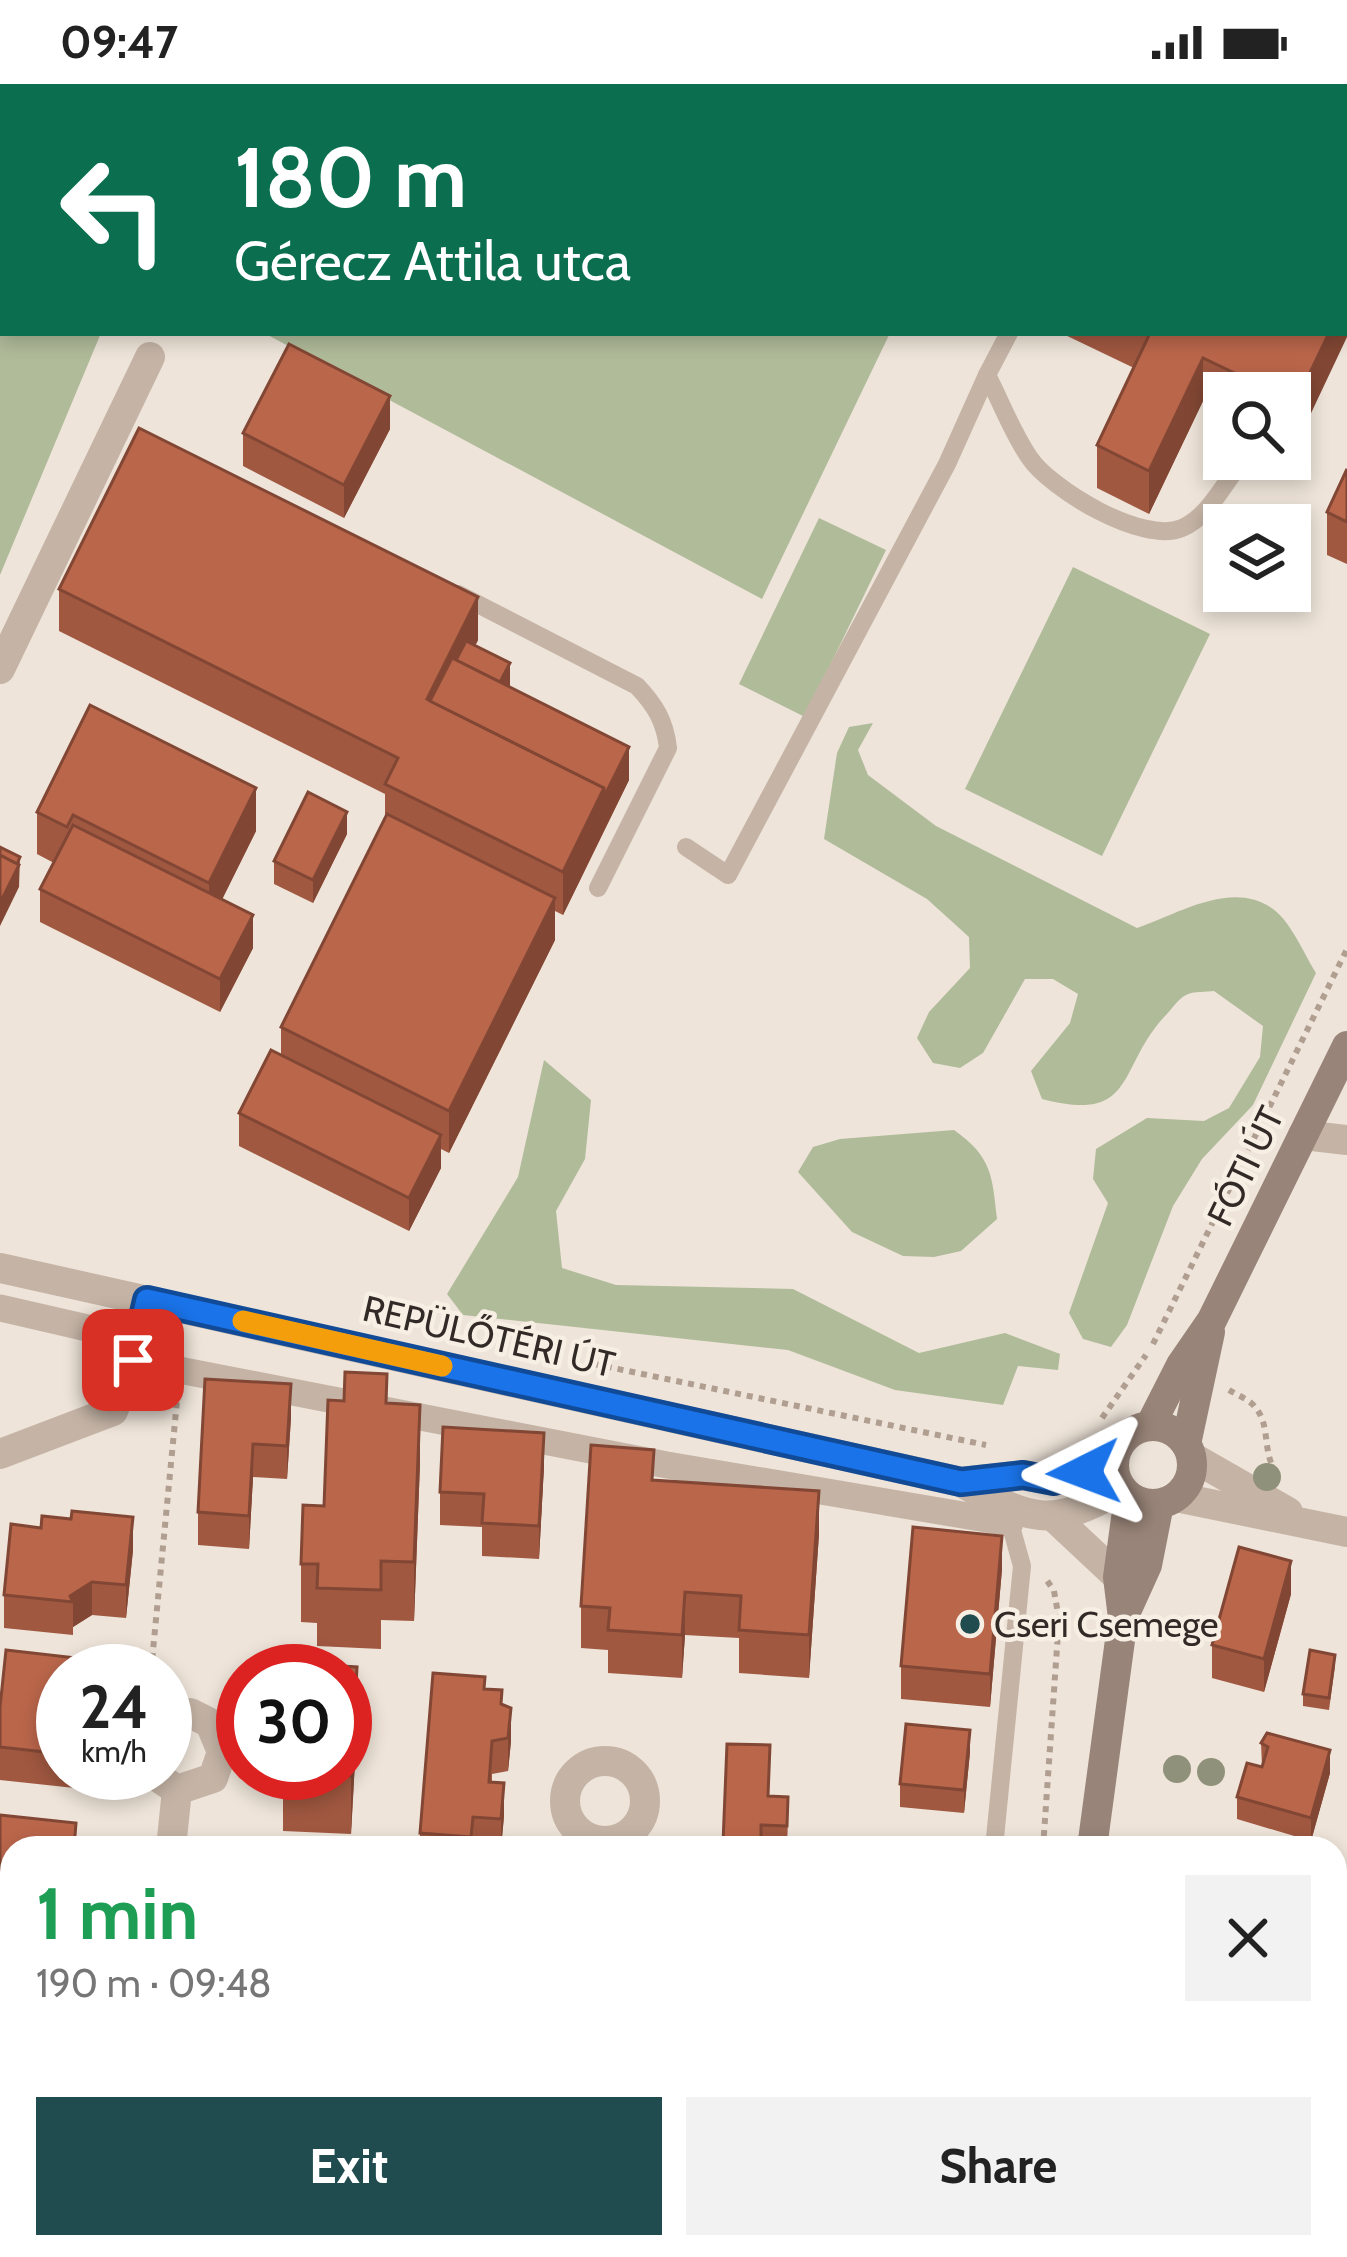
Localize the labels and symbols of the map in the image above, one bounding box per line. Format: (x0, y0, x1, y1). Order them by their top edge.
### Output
street label: FÓTI ÚT (1197, 1099, 1293, 1233)
street label: REPÜLŐTÉRI ÚT (359, 1286, 619, 1386)
pin (82, 1309, 184, 1411)
position arrow (1021, 1409, 1147, 1535)
place label: Cseri Csemege (994, 1602, 1219, 1646)
marker: Cseri Csemege (957, 1611, 983, 1637)
speed limit sign: 30 (216, 1644, 372, 1800)

